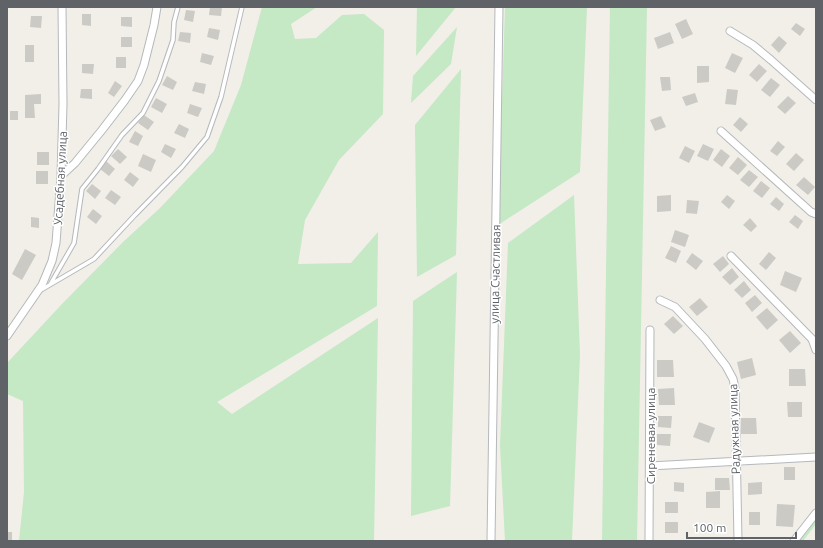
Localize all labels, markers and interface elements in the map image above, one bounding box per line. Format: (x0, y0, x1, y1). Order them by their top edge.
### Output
street label: Усадебная улица (51, 131, 69, 225)
street label: улица Счастливая (488, 224, 502, 324)
street label: Радужная улица (726, 384, 742, 474)
street label: Сиреневая улица (644, 388, 657, 484)
scale bar (687, 514, 796, 540)
text: 100 m (693, 521, 726, 534)

